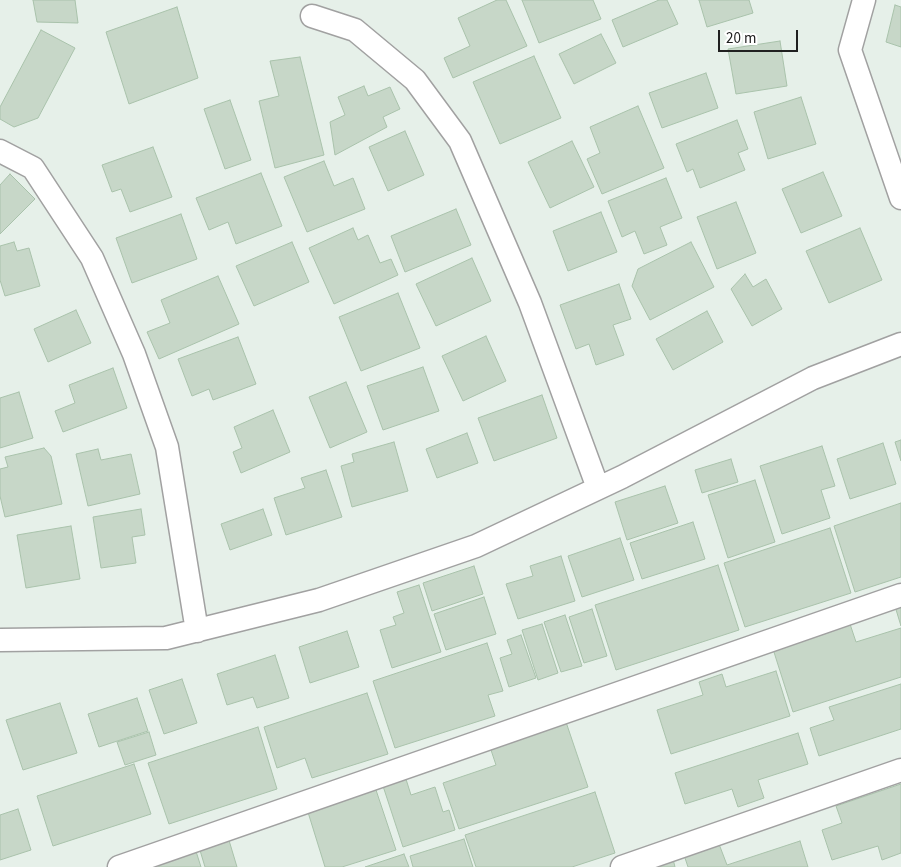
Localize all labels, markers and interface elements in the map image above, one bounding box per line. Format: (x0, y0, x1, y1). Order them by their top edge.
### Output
scale bar (721, 20, 801, 52)
text: 20 m (726, 28, 756, 49)

